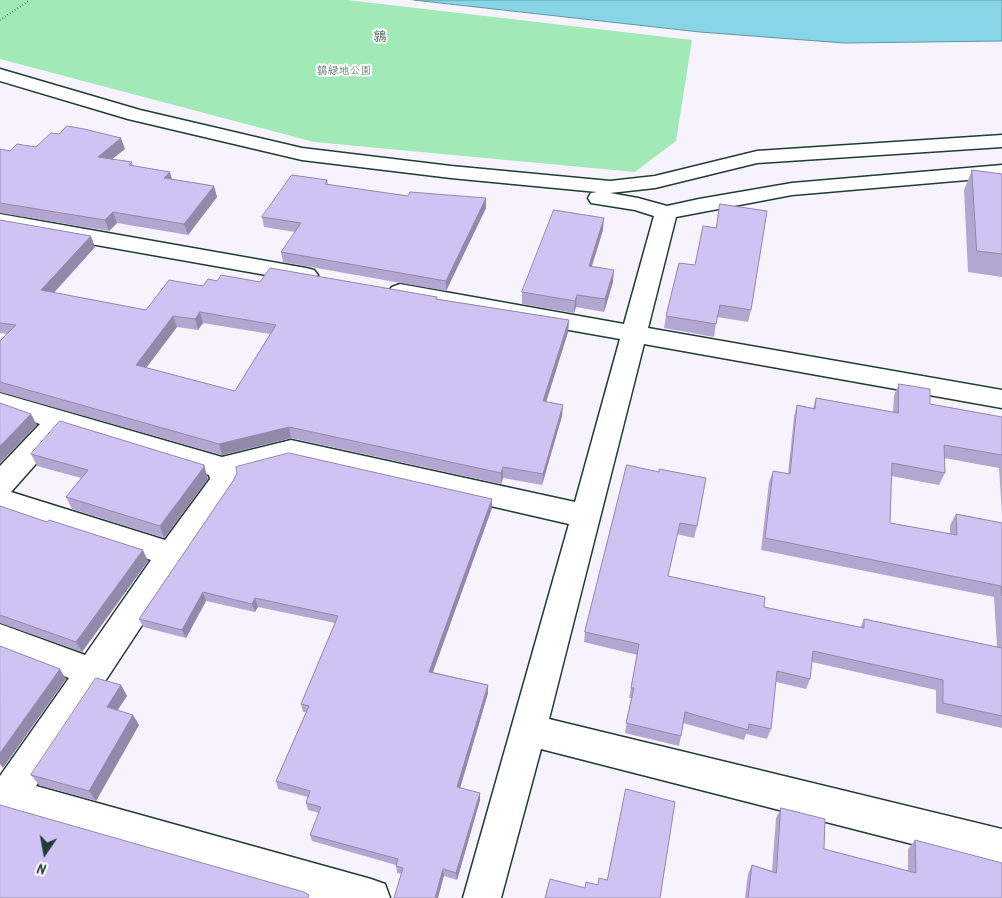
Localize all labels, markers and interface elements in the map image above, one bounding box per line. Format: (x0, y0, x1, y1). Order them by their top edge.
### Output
district label: 鶉 (373, 31, 387, 47)
park label: 鶉緑地公園 (317, 65, 371, 79)
north arrow (20, 828, 70, 878)
text: N (35, 856, 48, 879)

